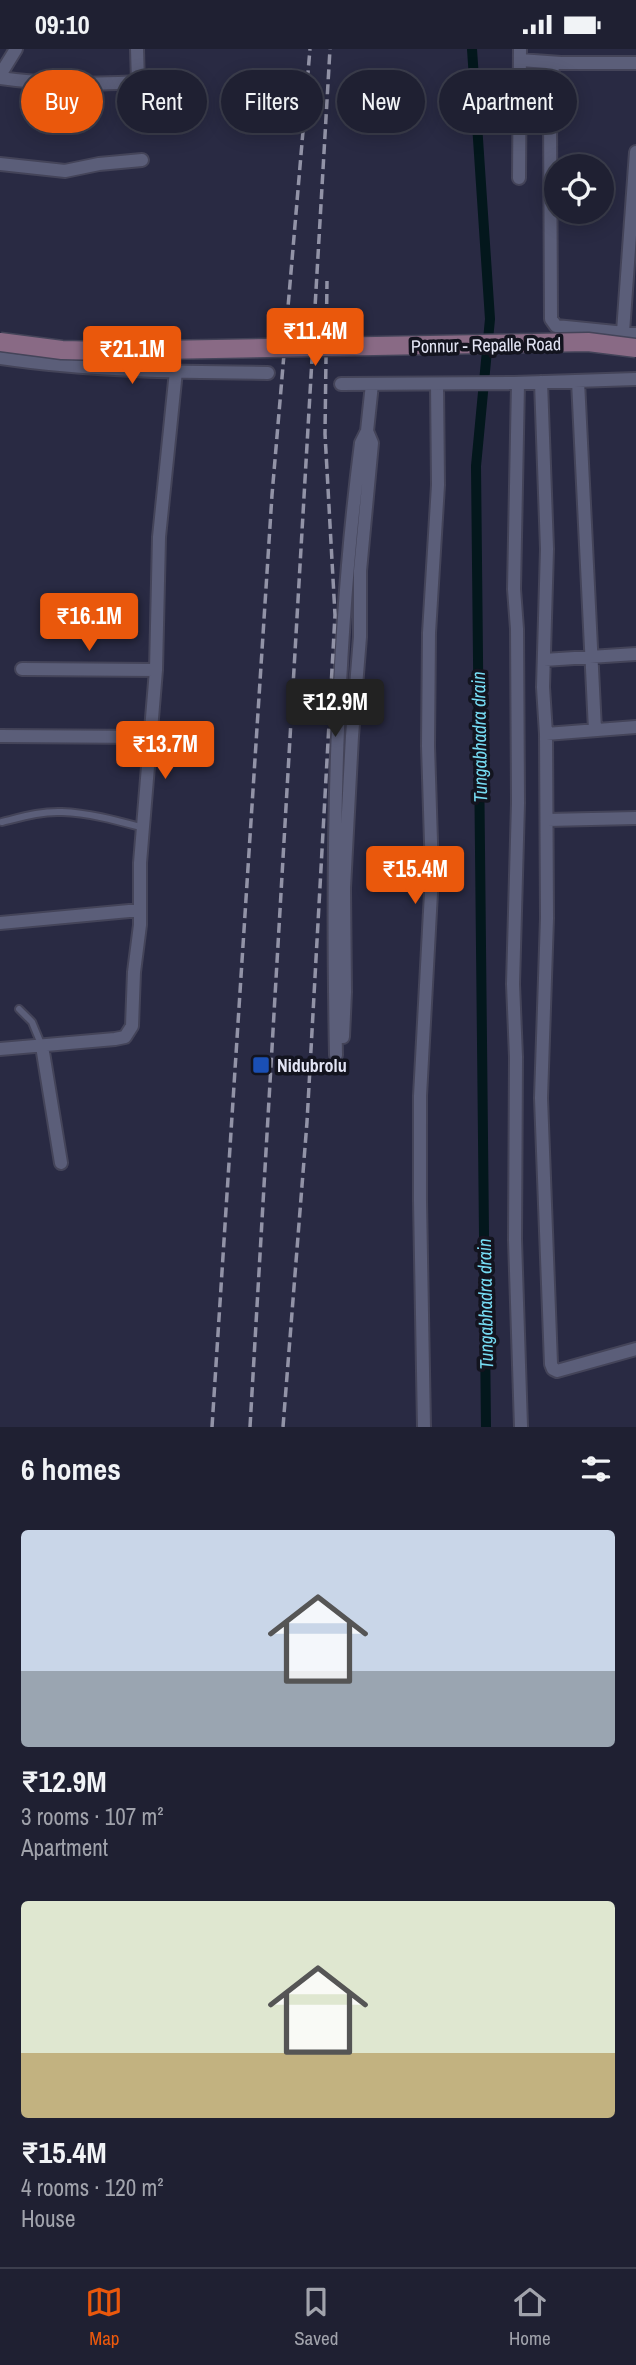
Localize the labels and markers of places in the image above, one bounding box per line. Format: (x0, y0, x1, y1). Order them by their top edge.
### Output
pin: ₹11.4M (258, 309, 372, 368)
pin: ₹21.1M (75, 327, 189, 386)
pin: ₹16.1M (32, 593, 146, 653)
pin: ₹12.9M (278, 679, 392, 739)
pin: ₹13.7M (108, 721, 222, 781)
pin: ₹15.4M (358, 847, 472, 906)
place label: Nidubrolu (277, 1053, 347, 1078)
marker: Nidubrolu (251, 1055, 271, 1075)

